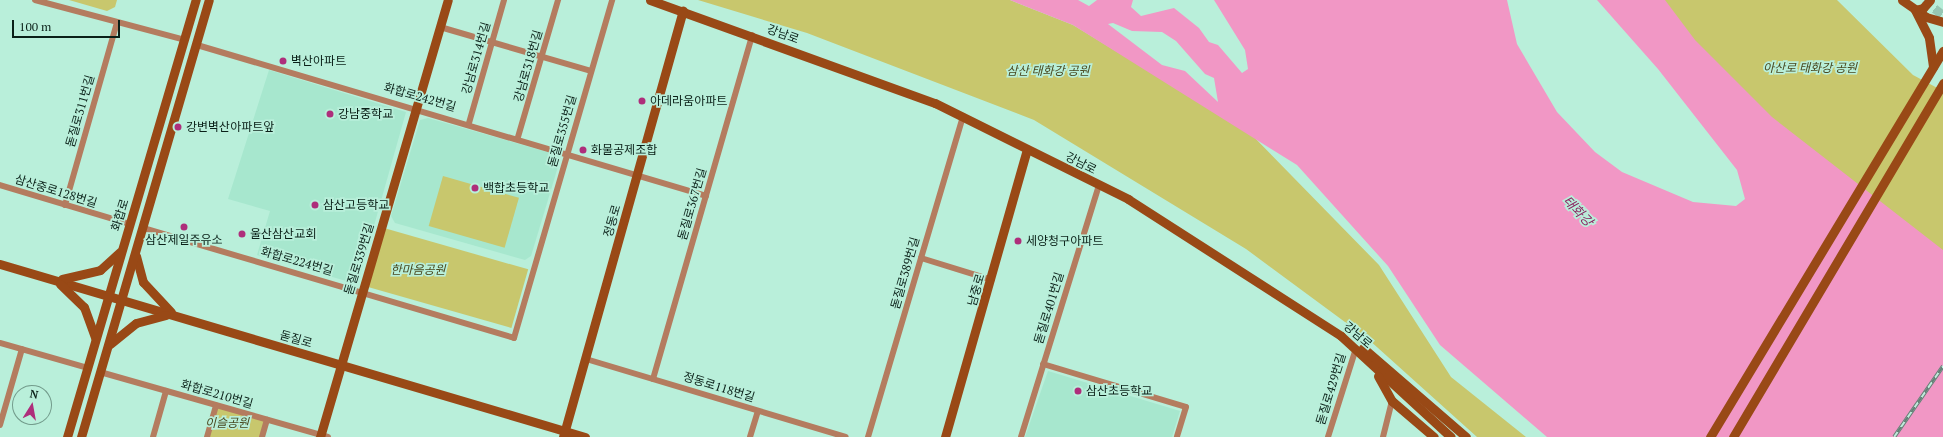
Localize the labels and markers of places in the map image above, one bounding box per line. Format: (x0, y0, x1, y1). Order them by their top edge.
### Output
place label: 벽산아파트 (291, 54, 346, 68)
marker: 벽산아파트 (278, 56, 288, 66)
place label: 아데라움아파트 (650, 94, 727, 108)
marker: 아데라움아파트 (637, 96, 647, 106)
place label: 강남중학교 (338, 107, 393, 121)
marker: 강남중학교 (325, 109, 335, 119)
place label: 강변벽산아파트앞 (186, 120, 274, 134)
marker: 강변벽산아파트앞 (173, 122, 183, 132)
place label: 화물공제조합 (591, 143, 657, 157)
marker: 화물공제조합 (578, 145, 588, 155)
place label: 백합초등학교 (483, 181, 549, 195)
marker: 백합초등학교 (470, 183, 480, 193)
place label: 삼산고등학교 (323, 198, 389, 212)
marker: 삼산고등학교 (310, 200, 320, 210)
marker: 삼산제일주유소 (179, 222, 189, 232)
place label: 울산삼산교회 (250, 227, 316, 241)
marker: 울산삼산교회 (237, 229, 247, 239)
place label: 삼산제일주유소 (145, 233, 223, 247)
place label: 세양청구아파트 (1026, 234, 1103, 248)
marker: 세양청구아파트 (1013, 236, 1023, 246)
place label: 삼산초등학교 (1086, 384, 1152, 398)
marker: 삼산초등학교 (1073, 386, 1083, 396)

